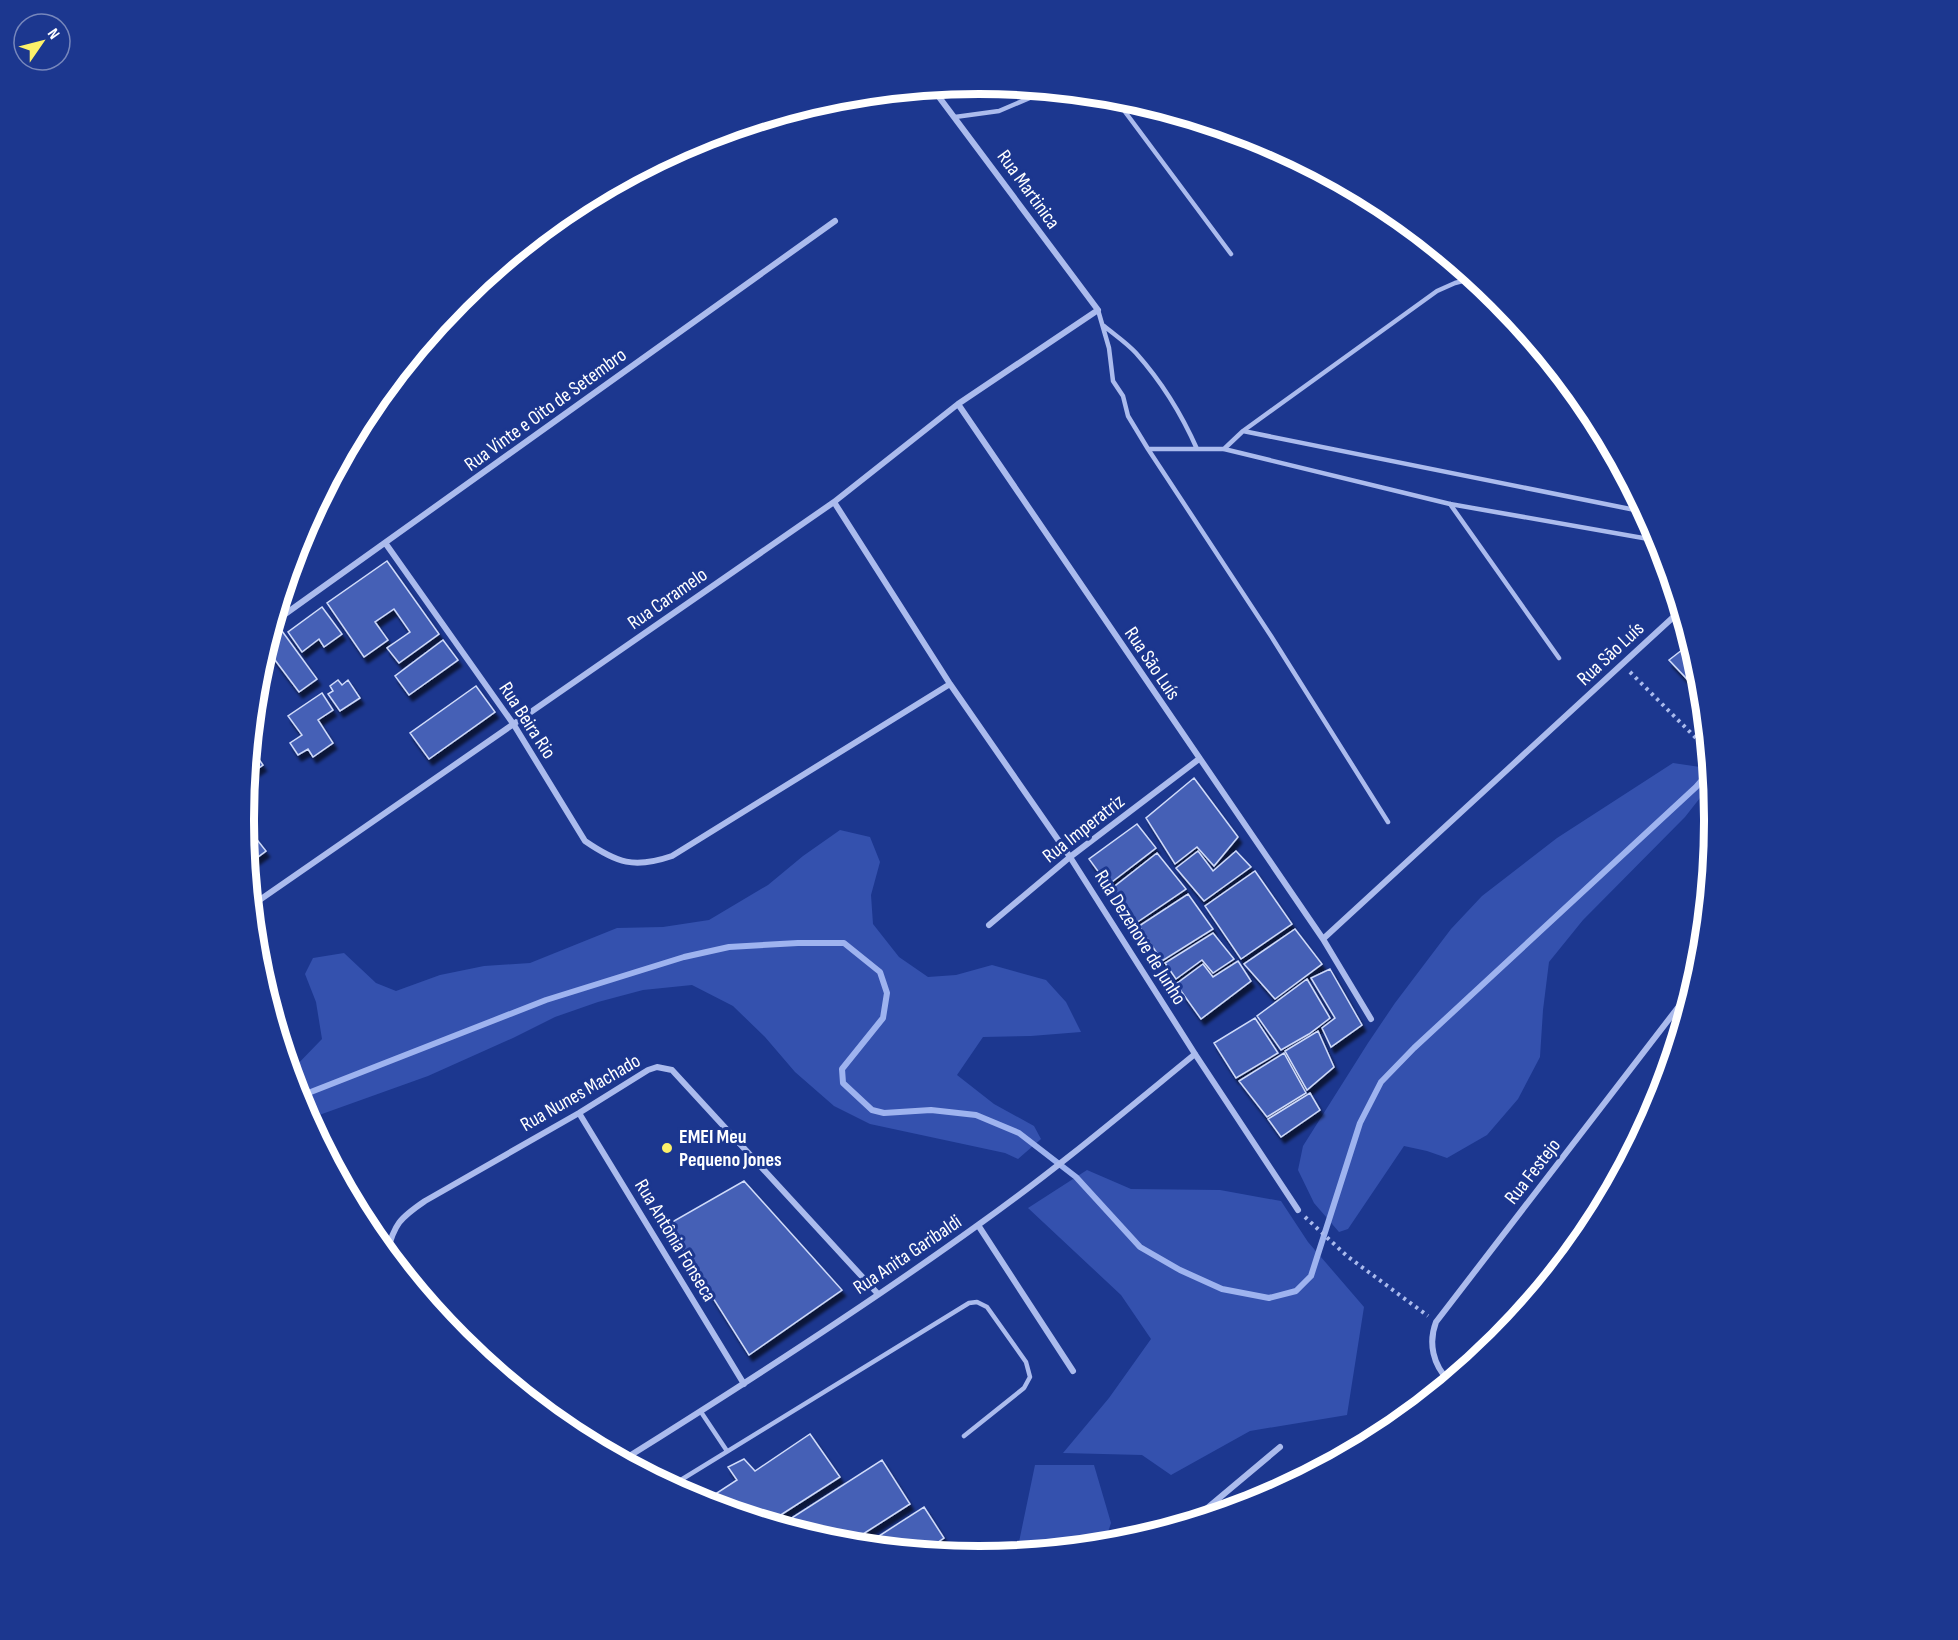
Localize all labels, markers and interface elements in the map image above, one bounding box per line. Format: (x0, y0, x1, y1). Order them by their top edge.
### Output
north arrow (12, 12, 72, 72)
text: N (43, 25, 63, 43)
street label: Rua Martinica (992, 145, 1065, 234)
street label: Rua Vinte e Oito de Setembro (460, 343, 631, 477)
street label: Rua Caramelo (623, 563, 712, 635)
street label: Rua São Luís (1572, 617, 1649, 691)
street label: Rua São Luís (1119, 622, 1185, 705)
street label: Rua Beira Rio (493, 678, 561, 763)
street label: Rua Imperatriz (1038, 789, 1129, 868)
street label: Rua Dezenove de Junho (1089, 866, 1191, 1009)
street label: Rua Nunes Machado (516, 1049, 645, 1137)
place label: EMEI Meu Pequeno Jones (679, 1125, 782, 1172)
street label: Rua Festejo (1500, 1134, 1566, 1209)
marker: EMEI Meu Pequeno Jones (660, 1141, 674, 1155)
street label: Rua Antônia Fonseca (629, 1175, 721, 1306)
street label: Rua Anita Garibaldi (849, 1210, 966, 1300)

